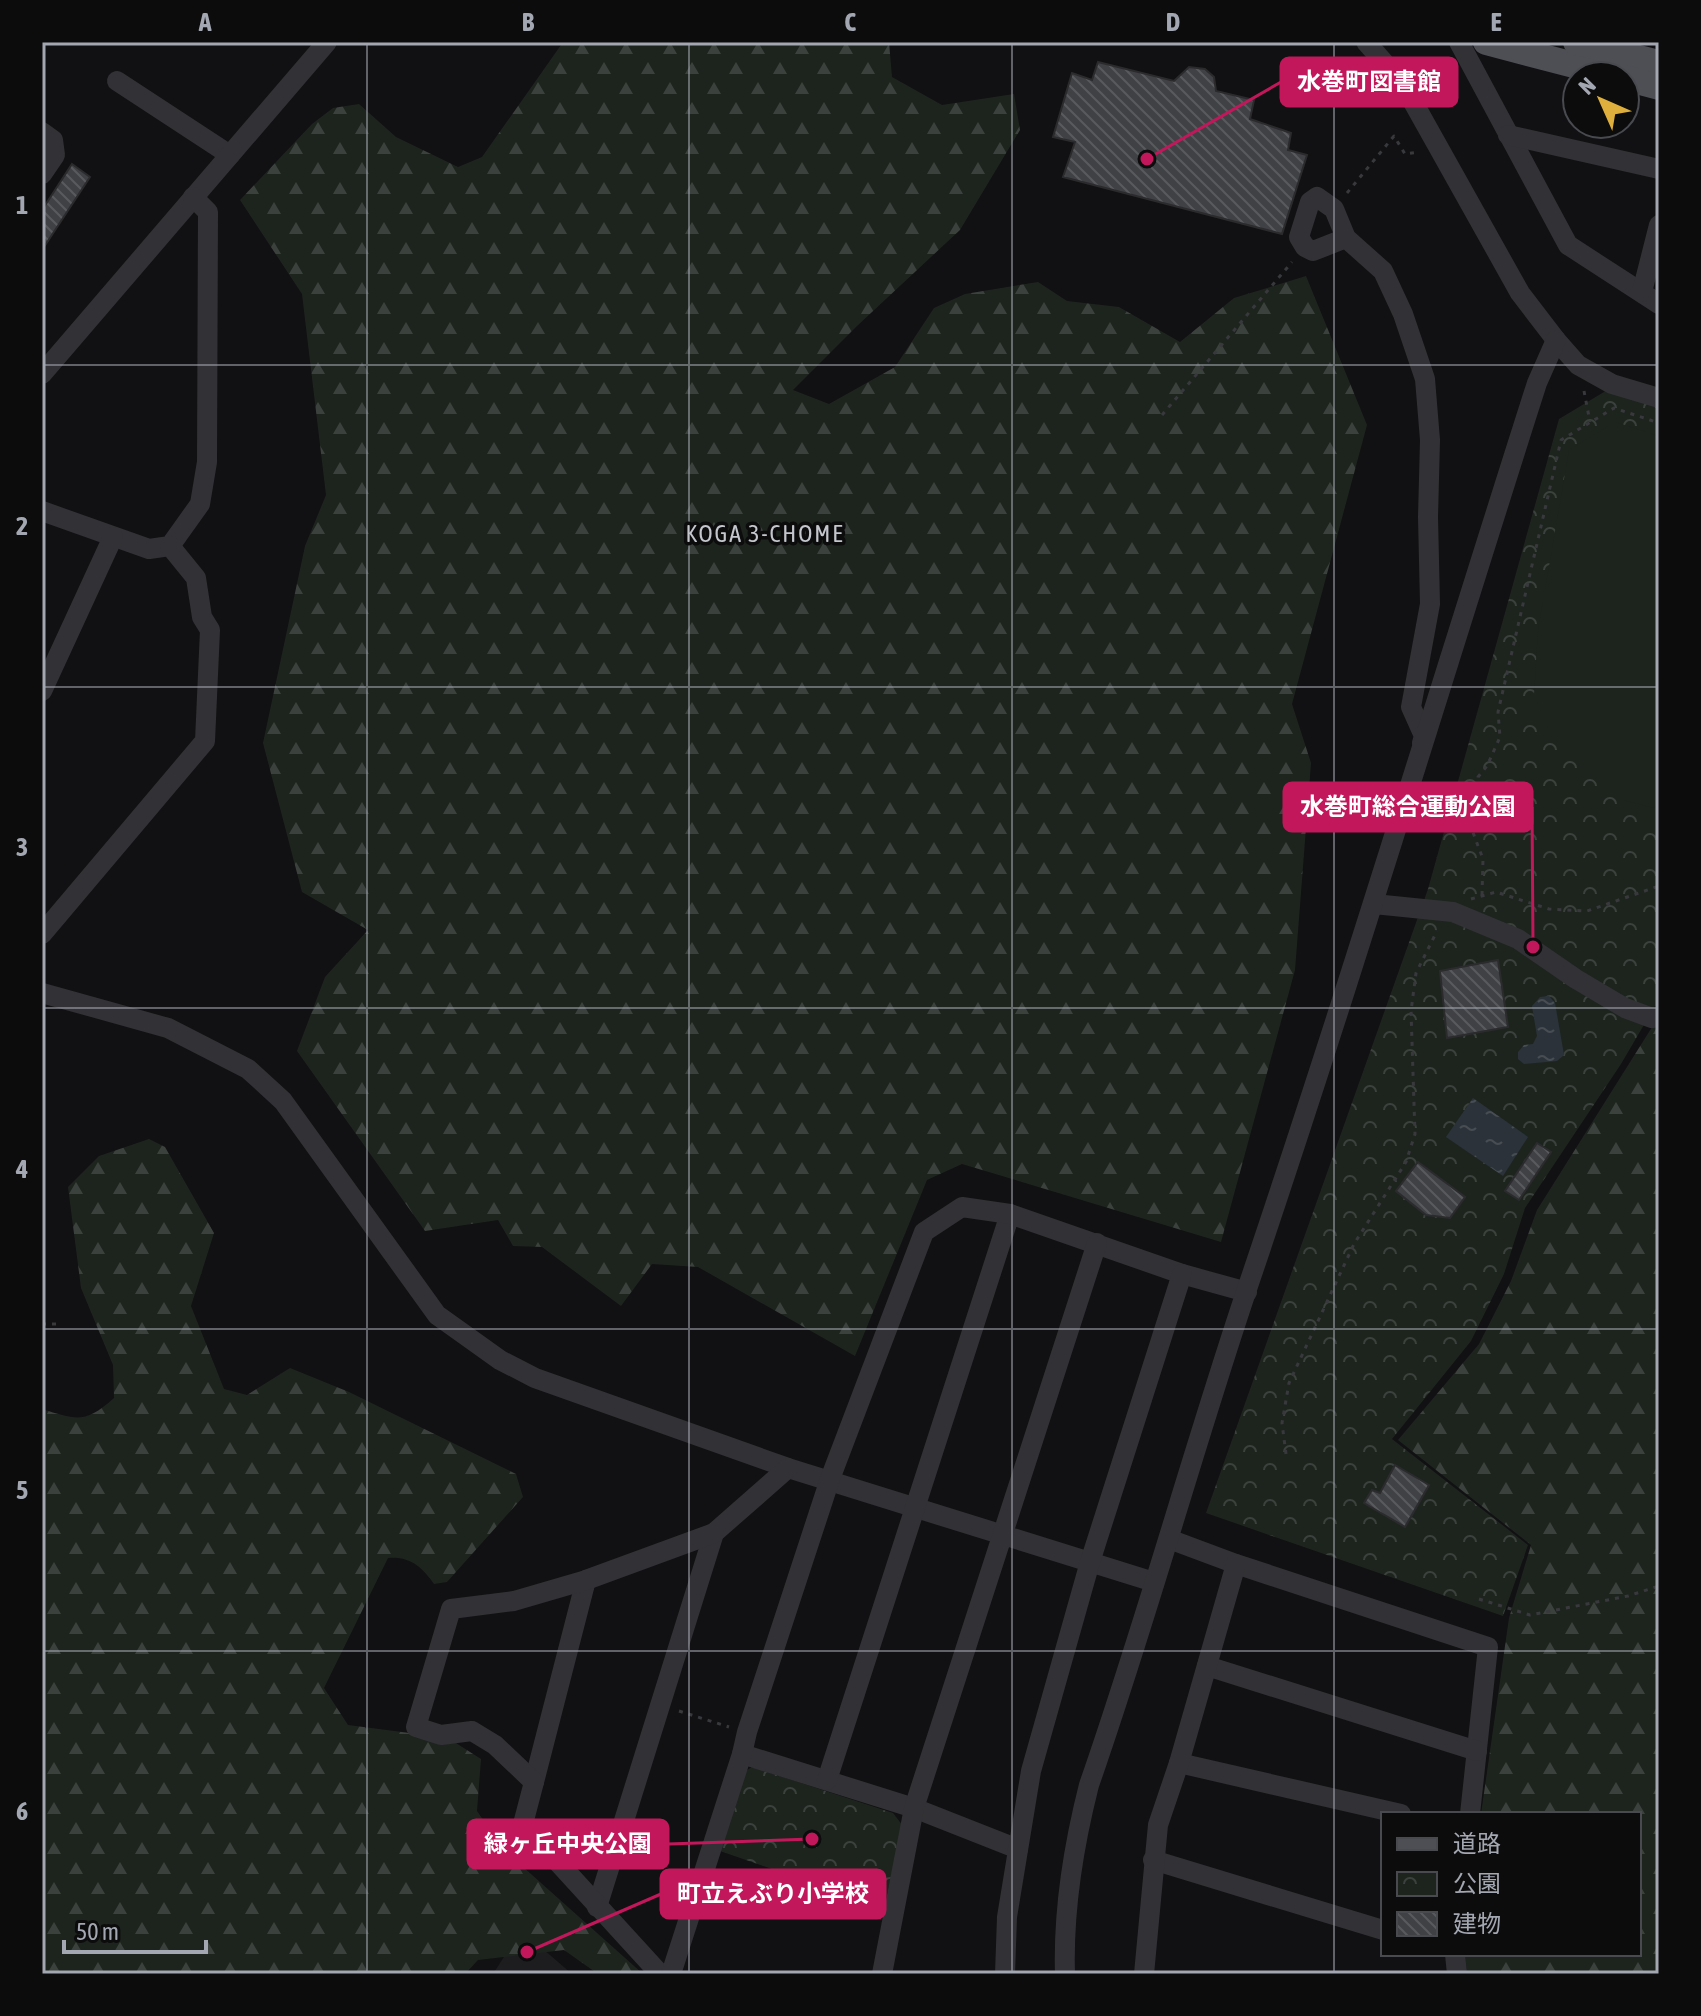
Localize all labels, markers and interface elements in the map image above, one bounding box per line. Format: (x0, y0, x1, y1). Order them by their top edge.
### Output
text: A (198, 7, 212, 37)
text: B (522, 7, 535, 37)
text: C (844, 7, 856, 37)
text: D (1166, 7, 1180, 37)
text: E (1490, 7, 1502, 37)
callout: 水巻町図書館 (1281, 58, 1457, 106)
north arrow (1561, 60, 1641, 140)
text: 水巻町図書館 (1297, 68, 1441, 95)
text: N (1573, 72, 1601, 100)
text: 1 (16, 190, 28, 220)
text: 2 (16, 511, 28, 541)
district label: KOGA 3-CHOME (685, 520, 845, 547)
callout: 水巻町総合運動公園 (1284, 783, 1532, 831)
text: 水巻町総合運動公園 (1300, 793, 1516, 820)
text: 3 (16, 832, 28, 862)
text: 4 (15, 1154, 28, 1184)
text: 5 (16, 1475, 28, 1505)
text: 6 (16, 1796, 28, 1826)
legend (1381, 1812, 1641, 1956)
callout: 緑ヶ丘中央公園 (468, 1820, 668, 1868)
text: 緑ヶ丘中央公園 (484, 1830, 652, 1857)
text: 道路 (1453, 1830, 1501, 1857)
callout: 町立えぶり小学校 (661, 1870, 885, 1918)
text: 公園 (1453, 1870, 1501, 1897)
text: 町立えぶり小学校 (677, 1880, 869, 1907)
scale bar (64, 1904, 206, 1954)
text: 建物 (1453, 1910, 1501, 1937)
text: 50 m (76, 1918, 119, 1945)

